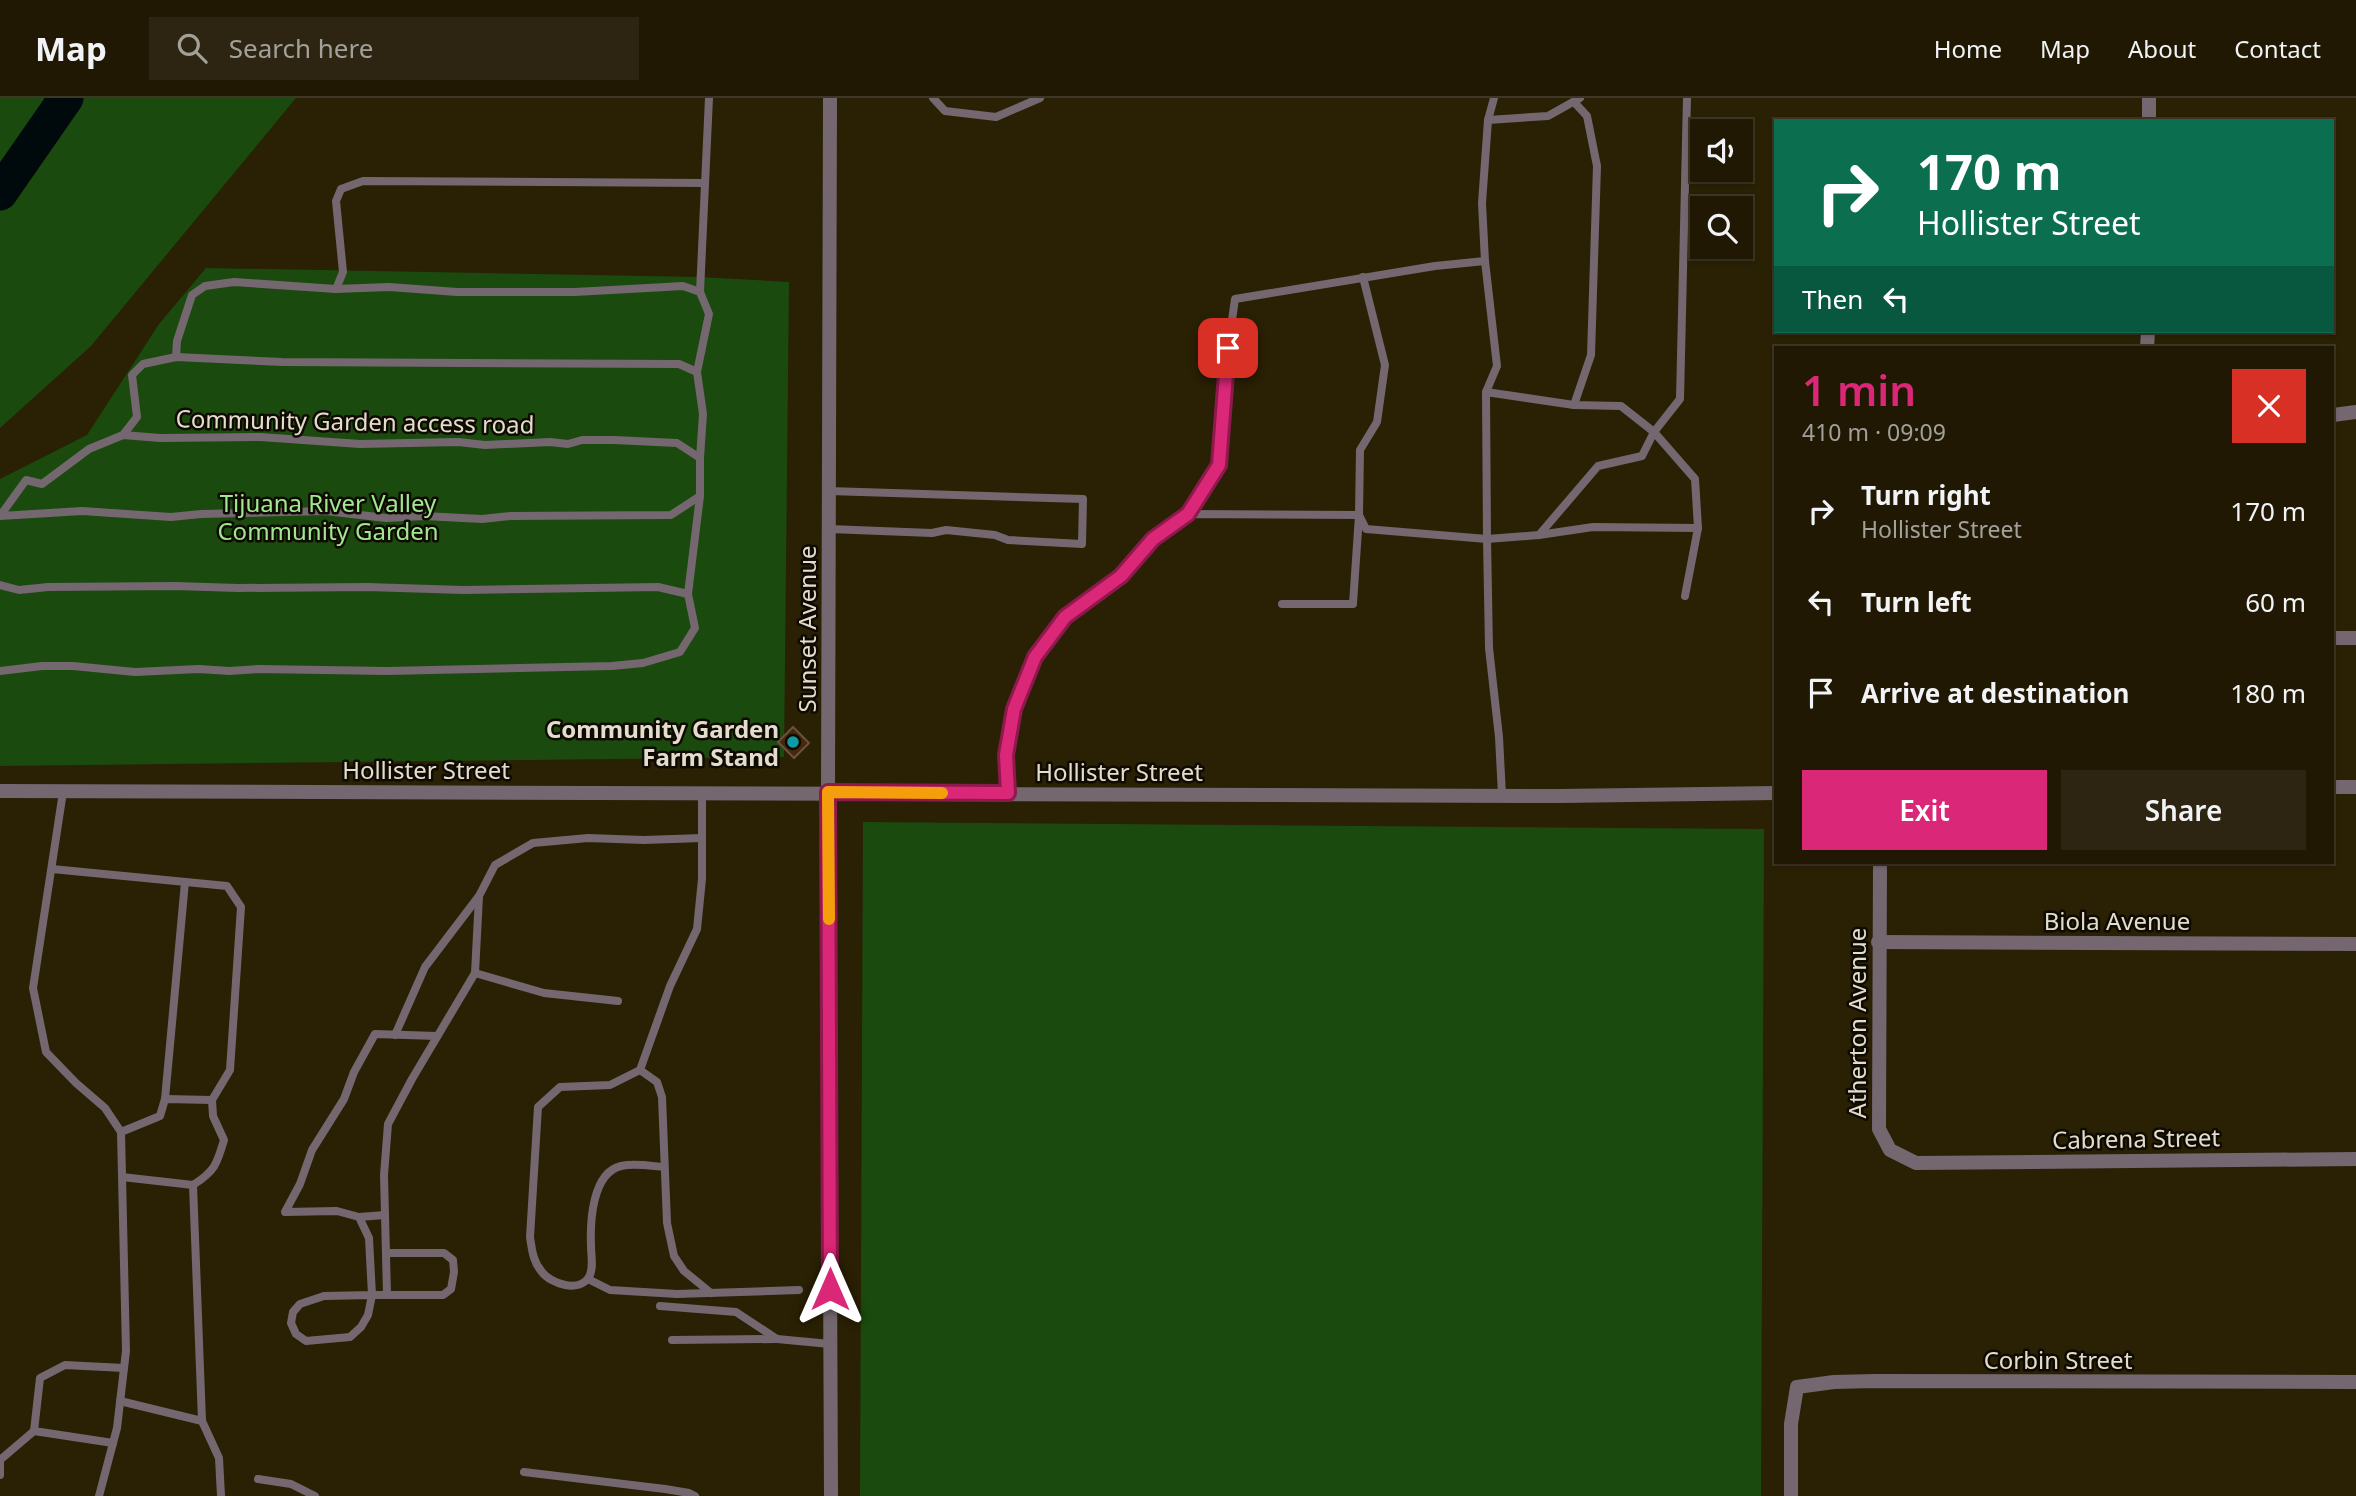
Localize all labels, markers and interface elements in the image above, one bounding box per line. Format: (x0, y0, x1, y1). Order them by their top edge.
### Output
search box (149, 17, 639, 80)
text: Map (35, 26, 107, 71)
icon: search (173, 29, 211, 67)
text: Search here (229, 30, 373, 66)
text: Home (1934, 32, 2002, 65)
text: Map (2040, 32, 2090, 65)
text: About (2128, 32, 2196, 65)
text: Contact (2234, 32, 2321, 65)
map controls (1690, 119, 1753, 259)
button: sound (1690, 119, 1753, 182)
text: 170 m (1917, 138, 2062, 204)
icon: right (1802, 147, 1893, 238)
button: search (1690, 196, 1753, 259)
text: Hollister Street (1917, 201, 2141, 244)
icon: left (1877, 280, 1915, 318)
text: Then (1802, 281, 1863, 317)
pin (1198, 318, 1258, 378)
icon: arrive (1209, 329, 1247, 367)
text: 1 min (1802, 361, 1916, 418)
button: close (2232, 369, 2306, 443)
street label: Community Garden access road (175, 401, 535, 441)
text: 410 m · 09:09 (1802, 416, 1946, 448)
text: Turn right (1861, 477, 1991, 513)
park label: Tijuana River Valley Community Garden (217, 486, 439, 547)
icon: right (1802, 492, 1840, 530)
text: 170 m (2230, 493, 2306, 529)
text: Hollister Street (1861, 513, 2022, 545)
street label: Sunset Avenue (790, 545, 823, 713)
icon: left (1802, 583, 1840, 621)
text: Turn left (1861, 584, 1972, 620)
text: 60 m (2245, 584, 2306, 620)
icon: arrive (1802, 674, 1840, 712)
text: Arrive at destination (1861, 675, 2130, 711)
text: 180 m (2230, 675, 2306, 711)
place label: Community Garden Farm Stand (546, 712, 779, 773)
marker: Community Garden Farm Stand (785, 734, 801, 750)
street label: Hollister Street (342, 753, 510, 786)
street label: Hollister Street (1035, 755, 1203, 788)
button: Exit (1802, 770, 2047, 850)
button: Share (2061, 770, 2306, 850)
street label: Biola Avenue (2044, 904, 2190, 937)
street label: Atherton Avenue (1840, 928, 1873, 1118)
street label: Cabrena Street (2052, 1120, 2221, 1156)
position arrow (793, 1252, 867, 1326)
street label: Corbin Street (1984, 1343, 2133, 1376)

